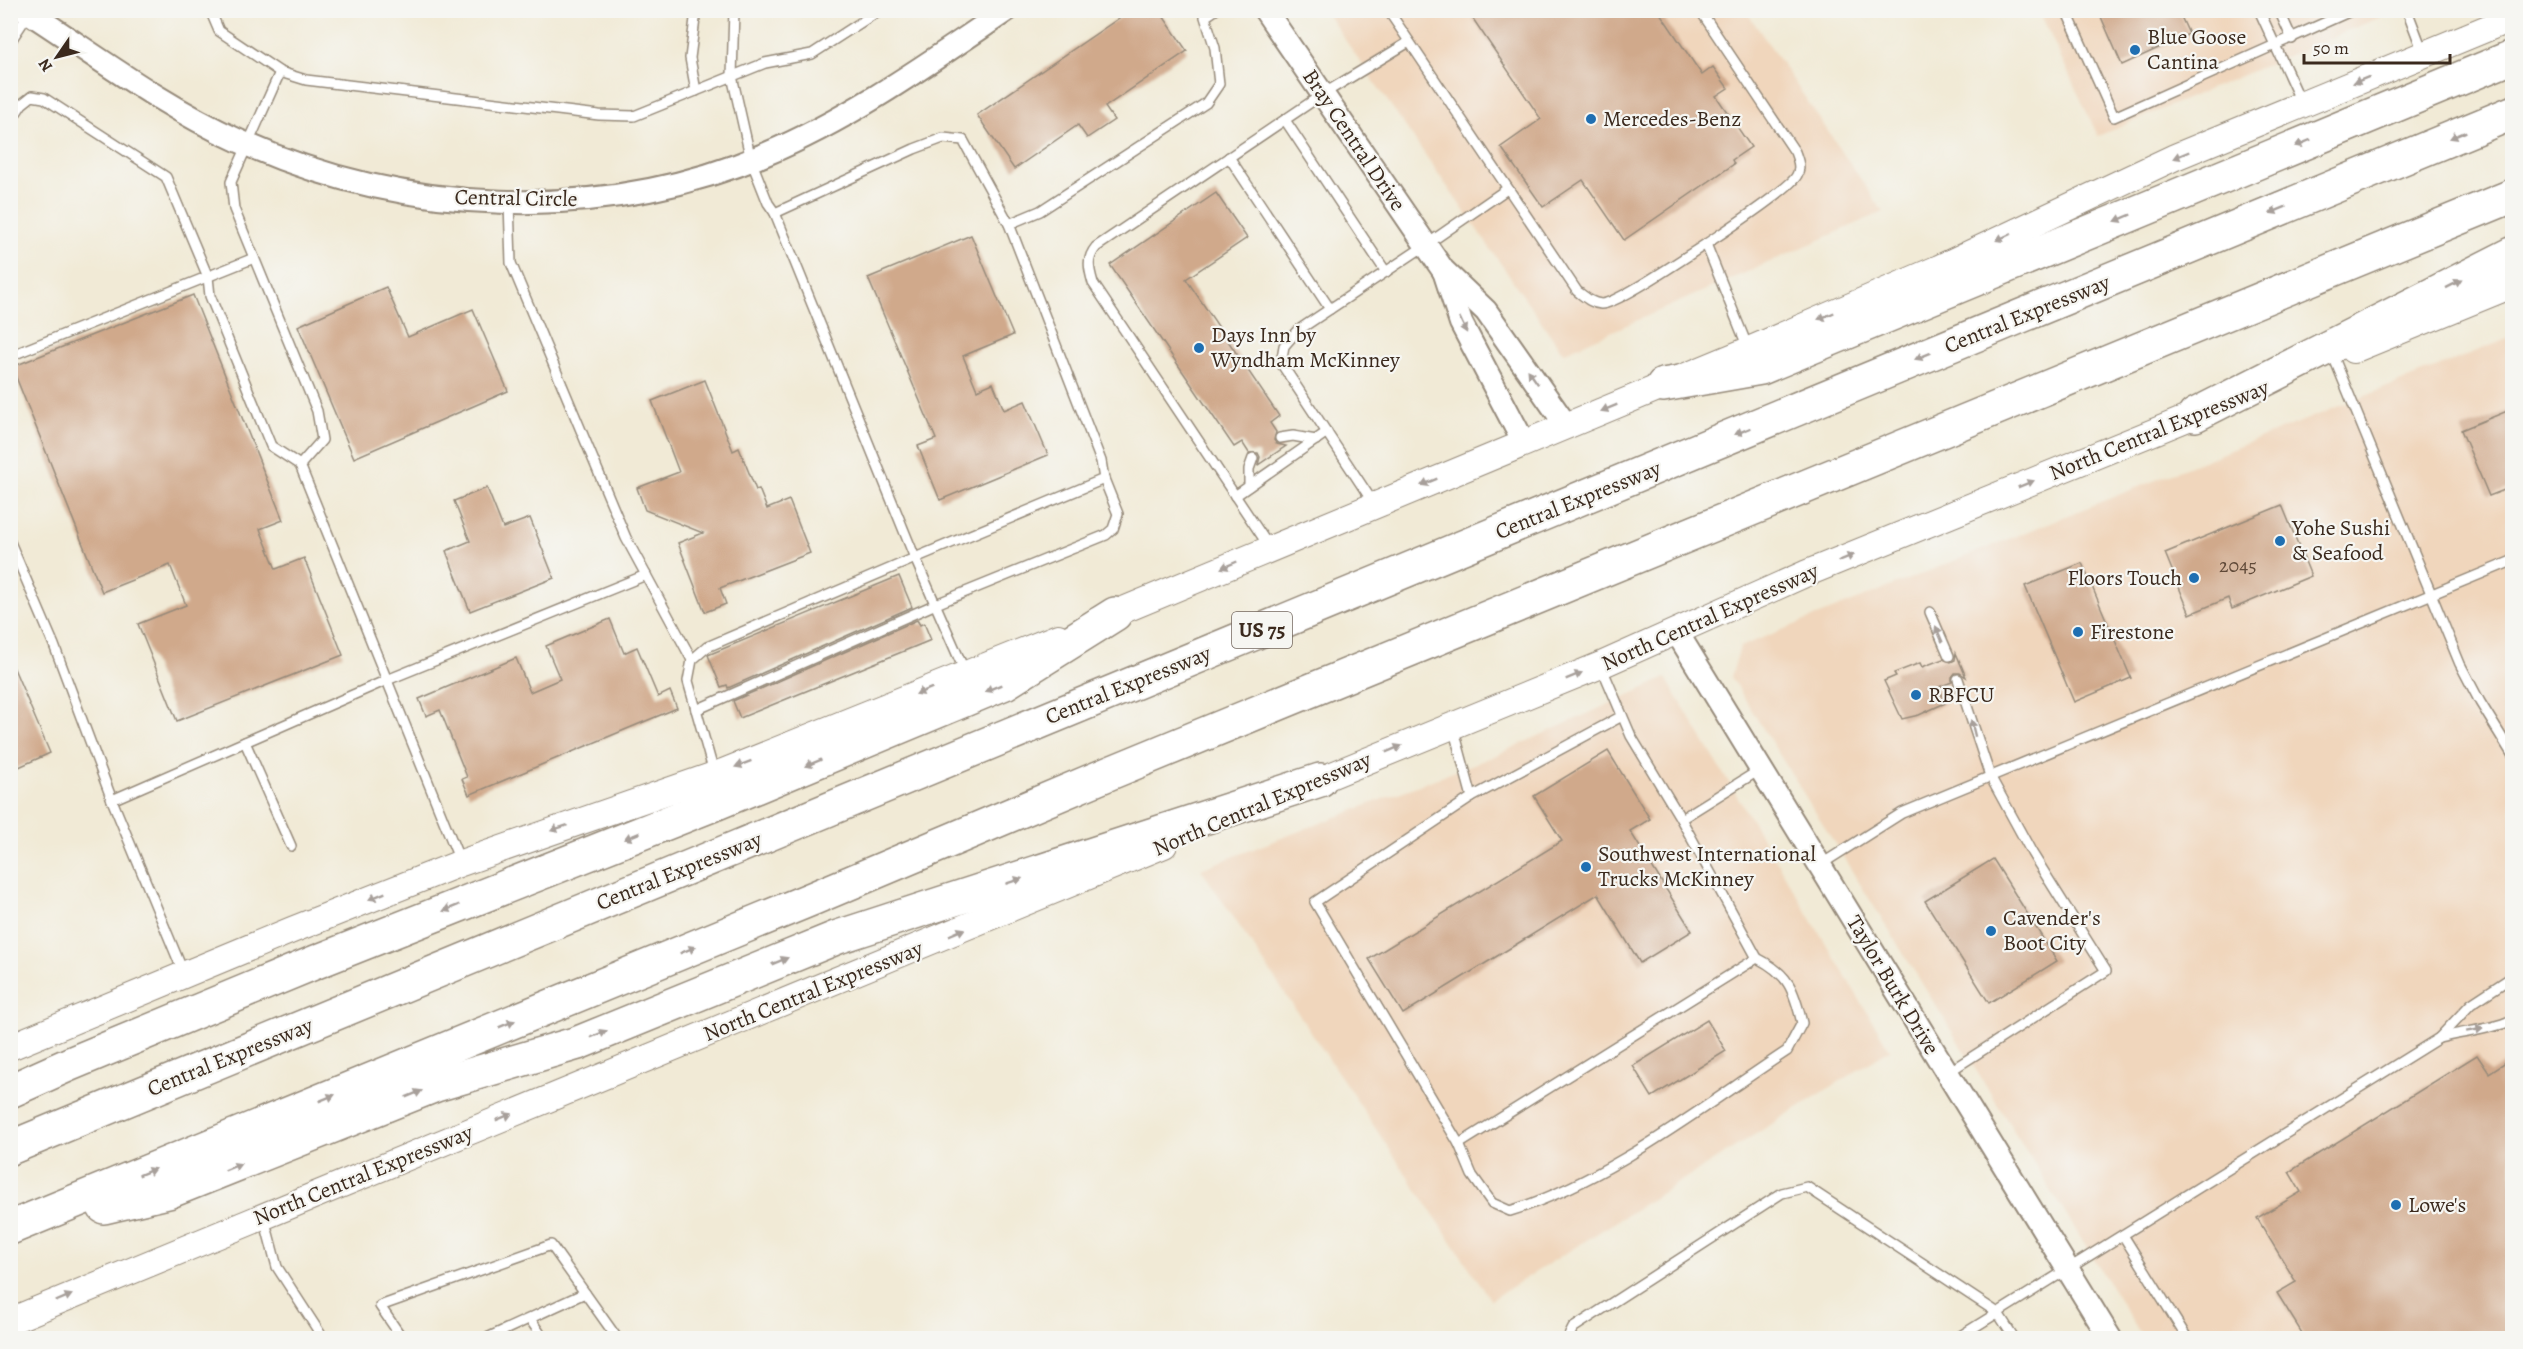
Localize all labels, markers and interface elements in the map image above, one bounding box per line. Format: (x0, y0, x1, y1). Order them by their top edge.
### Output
place label: Blue Goose Cantina (2147, 22, 2246, 77)
north arrow (27, 27, 87, 87)
scale bar (2304, 27, 2450, 65)
text: 50 m (2313, 36, 2349, 60)
marker: Blue Goose Cantina (2128, 43, 2142, 57)
text: N (33, 54, 58, 76)
street label: Bray Central Drive (1295, 63, 1413, 217)
one-way arrow (2352, 75, 2370, 85)
place label: Mercedes-Benz (1603, 104, 1741, 134)
marker: Mercedes-Benz (1584, 112, 1598, 126)
one-way arrow (2449, 130, 2467, 140)
one-way arrow (2294, 138, 2312, 148)
one-way arrow (2172, 150, 2190, 160)
street label: Central Circle (454, 182, 578, 214)
one-way arrow (2269, 205, 2287, 215)
one-way arrow (2114, 214, 2132, 223)
one-way arrow (1996, 232, 2013, 241)
street label: Central Expressway (1940, 267, 2115, 361)
one-way arrow (2445, 280, 2462, 289)
one-way arrow (1818, 312, 1835, 321)
one-way arrow (1458, 317, 1468, 335)
place label: Days Inn by Wyndham McKinney (1210, 320, 1400, 375)
marker: Days Inn by Wyndham McKinney (1192, 341, 1206, 355)
one-way arrow (1914, 351, 1932, 361)
one-way arrow (1527, 370, 1539, 386)
street label: North Central Expressway (2045, 372, 2273, 488)
one-way arrow (1600, 403, 1618, 413)
one-way arrow (1734, 427, 1752, 436)
street label: Central Expressway (1491, 453, 1666, 547)
one-way arrow (1420, 478, 1438, 487)
one-way arrow (2018, 479, 2036, 489)
place label: Yohe Sushi & Seafood (2291, 513, 2390, 568)
marker: Yohe Sushi & Seafood (2273, 534, 2287, 548)
house number: 2045 (2219, 552, 2257, 579)
one-way arrow (1837, 553, 1855, 563)
street label: North Central Expressway (1597, 556, 1823, 678)
one-way arrow (1220, 560, 1238, 570)
place label: Floors Touch (2067, 563, 2182, 593)
marker: Floors Touch (2187, 571, 2201, 585)
road number: US 75 (1232, 612, 1292, 648)
place label: Firestone (2090, 617, 2174, 647)
one-way arrow (1934, 625, 1943, 643)
marker: Firestone (2071, 625, 2085, 639)
street label: Central Expressway (1041, 638, 1216, 732)
one-way arrow (1565, 671, 1583, 680)
place label: RBFCU (1928, 680, 1994, 710)
one-way arrow (984, 683, 1002, 693)
one-way arrow (915, 687, 933, 697)
marker: RBFCU (1909, 688, 1923, 702)
one-way arrow (1968, 719, 1978, 737)
street label: North Central Expressway (1148, 744, 1376, 864)
one-way arrow (1385, 744, 1403, 754)
one-way arrow (734, 759, 752, 769)
one-way arrow (804, 759, 822, 768)
one-way arrow (550, 824, 568, 834)
street label: Central Expressway (592, 824, 767, 918)
one-way arrow (623, 831, 641, 841)
place label: Southwest International Trucks McKinney (1598, 839, 1816, 894)
marker: Southwest International Trucks McKinney (1579, 860, 1593, 874)
one-way arrow (1005, 876, 1023, 885)
one-way arrow (367, 892, 385, 902)
place label: Cavender's Boot City (2003, 903, 2101, 958)
one-way arrow (442, 904, 460, 913)
street label: Taylor Burk Drive (1840, 910, 1946, 1060)
marker: Cavender's Boot City (1984, 924, 1998, 938)
one-way arrow (948, 927, 966, 936)
street label: North Central Expressway (699, 933, 927, 1049)
one-way arrow (679, 945, 697, 955)
one-way arrow (771, 956, 789, 965)
street label: Central Expressway (143, 1010, 318, 1104)
one-way arrow (499, 1019, 517, 1029)
one-way arrow (2465, 1025, 2484, 1034)
one-way arrow (590, 1029, 608, 1039)
one-way arrow (405, 1089, 423, 1099)
one-way arrow (318, 1093, 336, 1102)
one-way arrow (496, 1112, 514, 1122)
street label: North Central Expressway (249, 1117, 477, 1233)
one-way arrow (224, 1161, 242, 1171)
one-way arrow (138, 1167, 156, 1177)
place label: Lowe's (2408, 1190, 2466, 1220)
marker: Lowe's (2389, 1198, 2403, 1212)
one-way arrow (56, 1293, 74, 1303)

